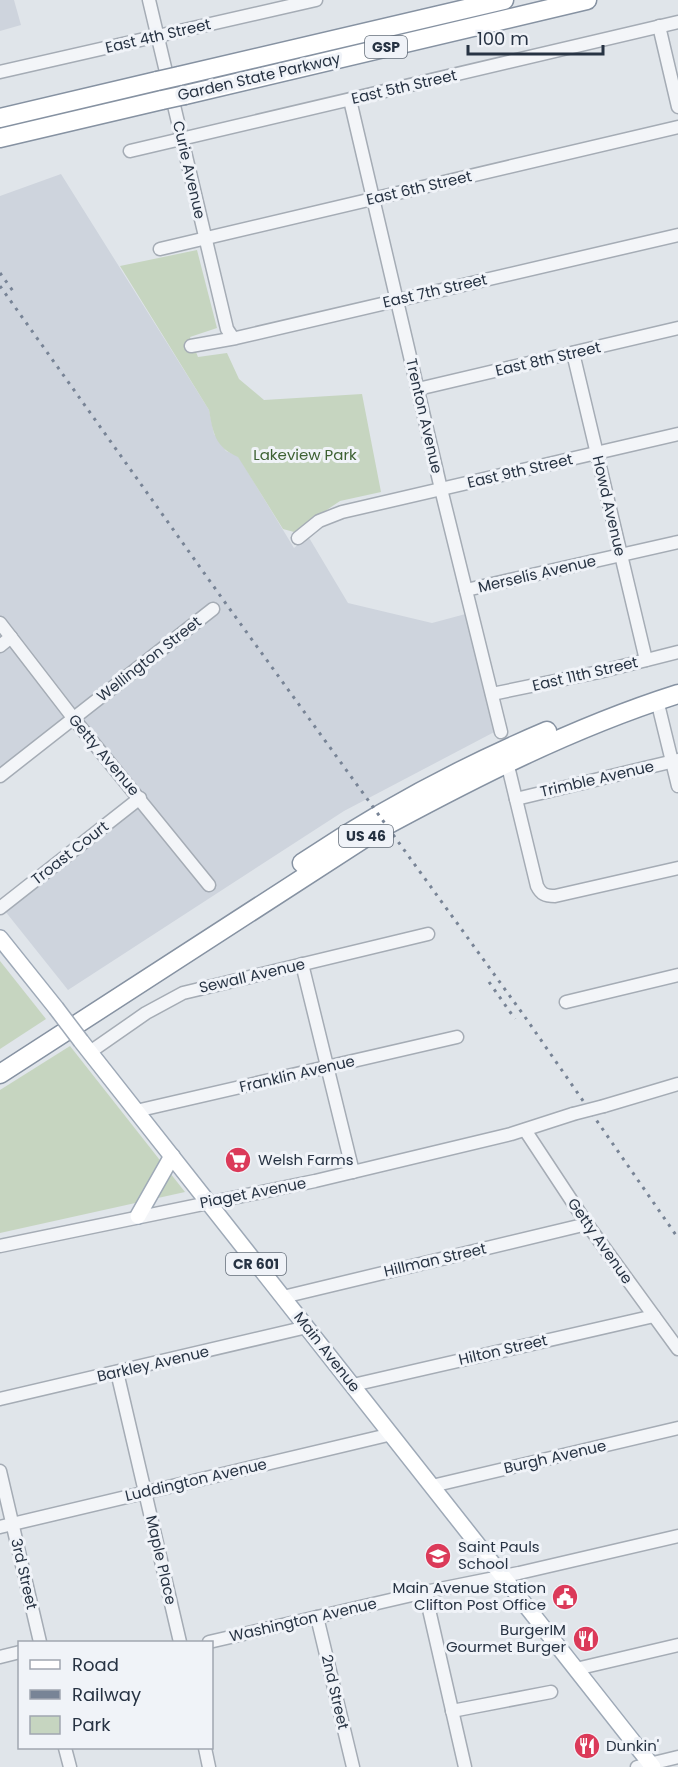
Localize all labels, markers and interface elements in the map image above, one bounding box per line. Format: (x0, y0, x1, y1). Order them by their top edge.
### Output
street label: East 4th Street (103, 13, 213, 58)
scale bar (468, 18, 603, 56)
text: 100 m (477, 26, 529, 51)
road number: GSP (365, 36, 407, 58)
street label: Garden State Parkway (175, 47, 343, 105)
street label: East 5th Street (349, 64, 459, 109)
street label: Curie Avenue (168, 119, 211, 221)
street label: East 6th Street (364, 165, 474, 210)
street label: East 7th Street (381, 268, 489, 313)
street label: East 8th Street (493, 336, 603, 381)
street label: Trenton Avenue (401, 356, 448, 476)
park label: Lakeview Park (253, 444, 357, 465)
street label: East 9th Street (465, 448, 575, 493)
street label: Howd Avenue (588, 453, 631, 558)
street label: Merselis Avenue (476, 550, 598, 597)
street label: Wellington Street (92, 611, 205, 706)
street label: East 11th Street (530, 651, 640, 696)
street label: Getty Avenue (64, 709, 145, 800)
street label: Trimble Avenue (538, 755, 656, 802)
street label: Troast Court (27, 816, 113, 889)
road number: US 46 (339, 825, 393, 847)
street label: Sewall Avenue (197, 953, 307, 998)
street label: Franklin Avenue (237, 1050, 357, 1097)
supermarket icon: Welsh Farms (223, 1145, 253, 1175)
place label: Welsh Farms (258, 1149, 354, 1170)
street label: Piaget Avenue (198, 1172, 308, 1213)
street label: Getty Avenue (563, 1193, 638, 1288)
street label: Hillman Street (382, 1238, 488, 1282)
road number: CR 601 (226, 1253, 286, 1275)
street label: Main Avenue (289, 1307, 365, 1396)
street label: Hilton Street (457, 1329, 549, 1370)
street label: Barkley Avenue (95, 1340, 211, 1387)
street label: Burgh Avenue (502, 1435, 608, 1478)
street label: Luddington Avenue (123, 1453, 269, 1506)
street label: Maple Place (141, 1513, 182, 1607)
street label: 3rd Street (6, 1536, 43, 1612)
place label: Saint Pauls School (458, 1536, 540, 1574)
school or university icon: Saint Pauls School (423, 1541, 453, 1571)
place label: Main Avenue Station Clifton Post Office (393, 1577, 546, 1615)
public building icon: Main Avenue Station Clifton Post Office (550, 1582, 580, 1612)
street label: Washington Avenue (227, 1592, 379, 1647)
place label: BurgerIM Gourmet Burger (446, 1619, 566, 1657)
restaurant icon: BurgerIM Gourmet Burger (571, 1624, 601, 1654)
legend (18, 1641, 213, 1749)
text: Road (72, 1652, 119, 1677)
street label: 2nd Street (317, 1652, 354, 1731)
text: Railway (72, 1682, 141, 1707)
text: Park (72, 1712, 111, 1737)
restaurant icon: Dunkin' (572, 1731, 602, 1761)
place label: Dunkin' (606, 1735, 659, 1756)

